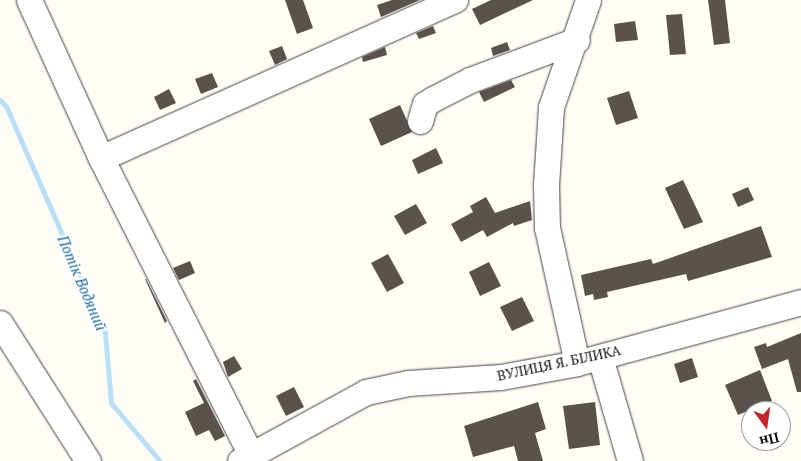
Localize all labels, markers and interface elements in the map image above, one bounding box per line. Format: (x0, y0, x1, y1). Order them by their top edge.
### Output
water label: Потік Водяний (54, 233, 110, 333)
street label: ВУЛИЦЯ Я. БІЛИКА (495, 342, 623, 384)
north arrow (741, 401, 791, 451)
text: Пн (758, 428, 781, 452)

